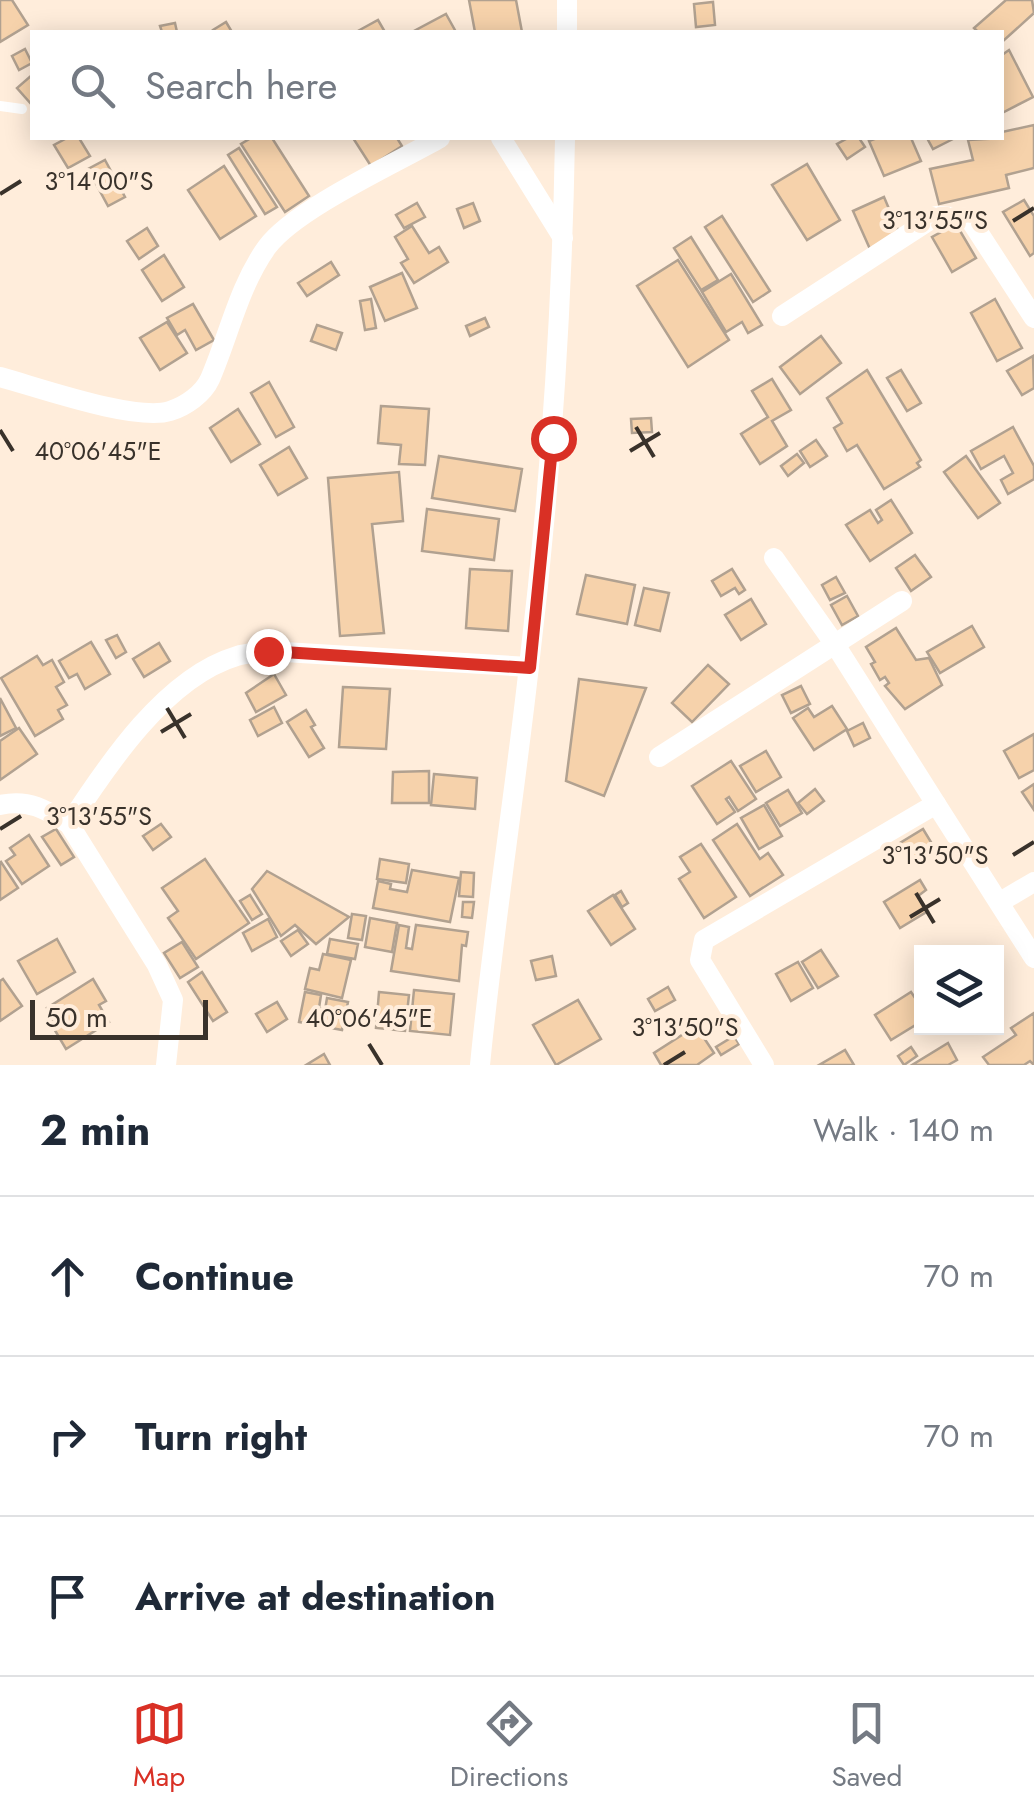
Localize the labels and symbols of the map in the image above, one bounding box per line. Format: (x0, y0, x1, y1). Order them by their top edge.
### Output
text: 3°14'00"S (45, 163, 153, 199)
text: 3°13'55"S (882, 202, 988, 238)
route start (531, 416, 577, 462)
text: 40°06'45"E (34, 433, 162, 469)
route end (246, 629, 292, 675)
text: 3°13'55"S (46, 798, 152, 834)
text: 3°13'50"S (881, 837, 989, 873)
scale bar (30, 995, 208, 1040)
text: 40°06'45"E (305, 1000, 433, 1036)
text: 3°13'50"S (631, 1009, 739, 1045)

